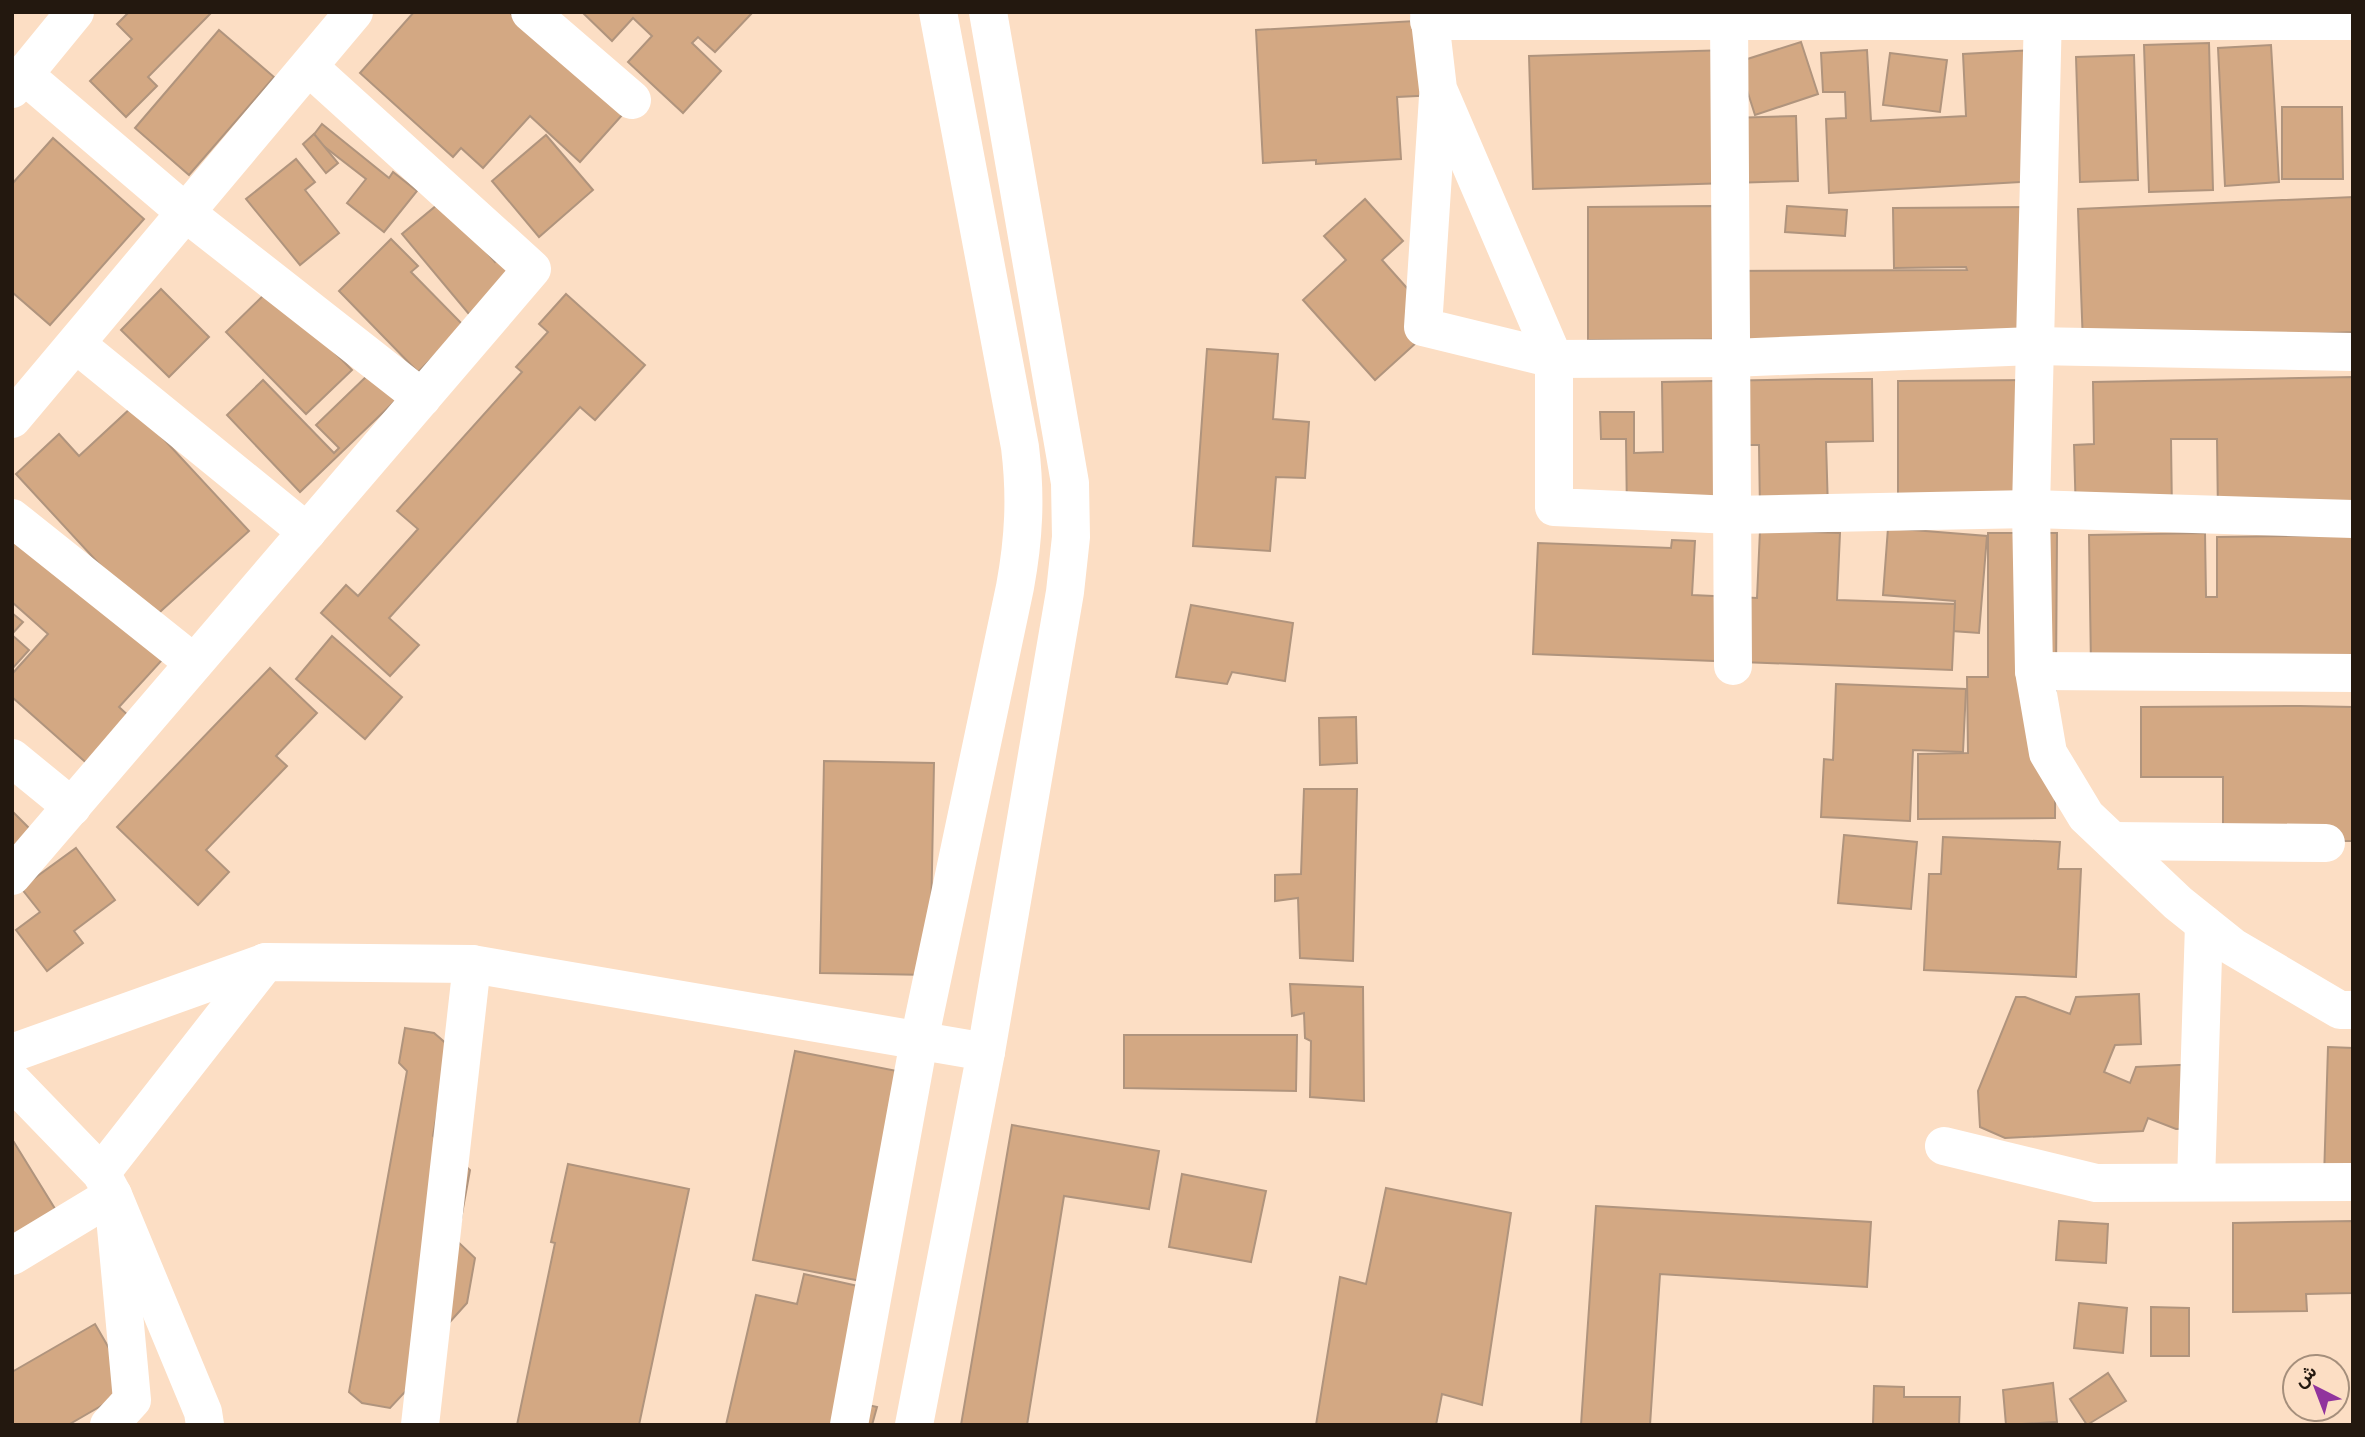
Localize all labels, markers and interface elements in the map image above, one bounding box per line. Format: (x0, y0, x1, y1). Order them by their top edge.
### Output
north arrow (2281, 1353, 2351, 1423)
text: ش (2288, 1359, 2322, 1393)

